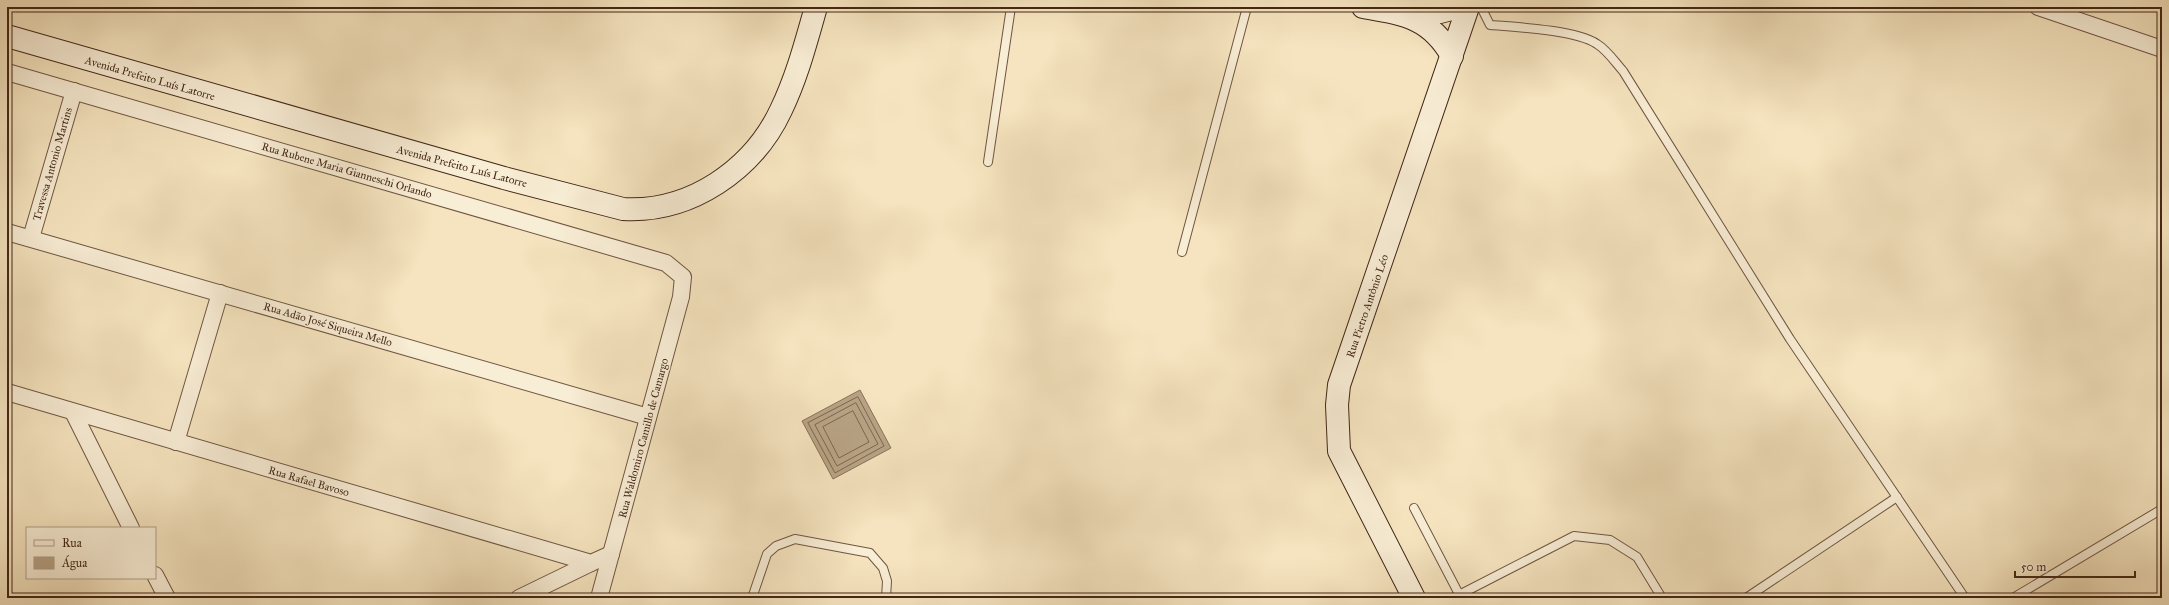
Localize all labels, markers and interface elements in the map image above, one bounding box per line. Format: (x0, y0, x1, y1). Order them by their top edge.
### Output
street label: Avenida Prefeito Luís Latorre (82, 53, 217, 103)
street label: Travessa Antonio Martins (30, 106, 75, 222)
street label: Rua Rubene Maria Gianneschi Orlando (260, 140, 434, 201)
street label: Avenida Prefeito Luís Latorre (394, 143, 529, 190)
street label: Rua Pietro Antônio Léo (1344, 252, 1391, 360)
street label: Rua Adão José Siqueira Mello (262, 300, 394, 350)
street label: Rua Waldomiro Camillo de Camargo (616, 356, 671, 520)
street label: Rua Rafael Bavoso (267, 464, 351, 499)
legend (26, 527, 156, 579)
text: Rua (62, 536, 83, 550)
scale bar (2015, 553, 2135, 579)
text: Água (61, 555, 88, 571)
text: 50 m (2021, 560, 2046, 574)

